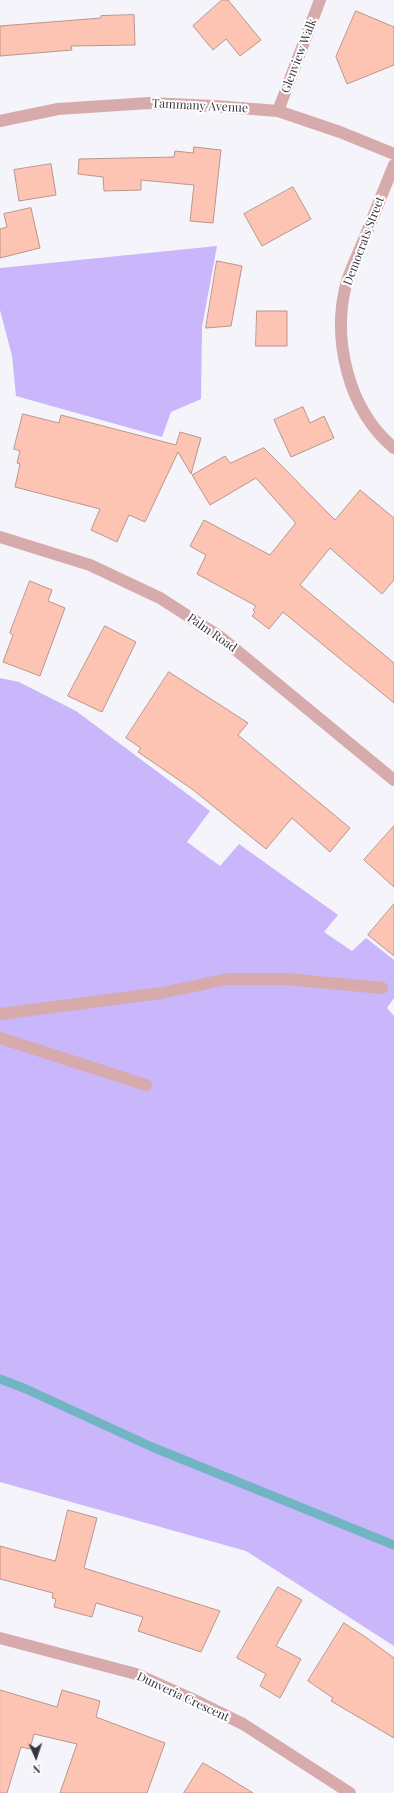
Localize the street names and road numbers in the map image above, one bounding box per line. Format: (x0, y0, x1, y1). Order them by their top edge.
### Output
street label: Glenview Walk (278, 17, 320, 95)
street label: Tammany Avenue (152, 96, 248, 116)
street label: Democrats Street (340, 195, 388, 287)
street label: Palm Road (184, 611, 240, 655)
street label: Dunveria Crescent (134, 1669, 232, 1725)

